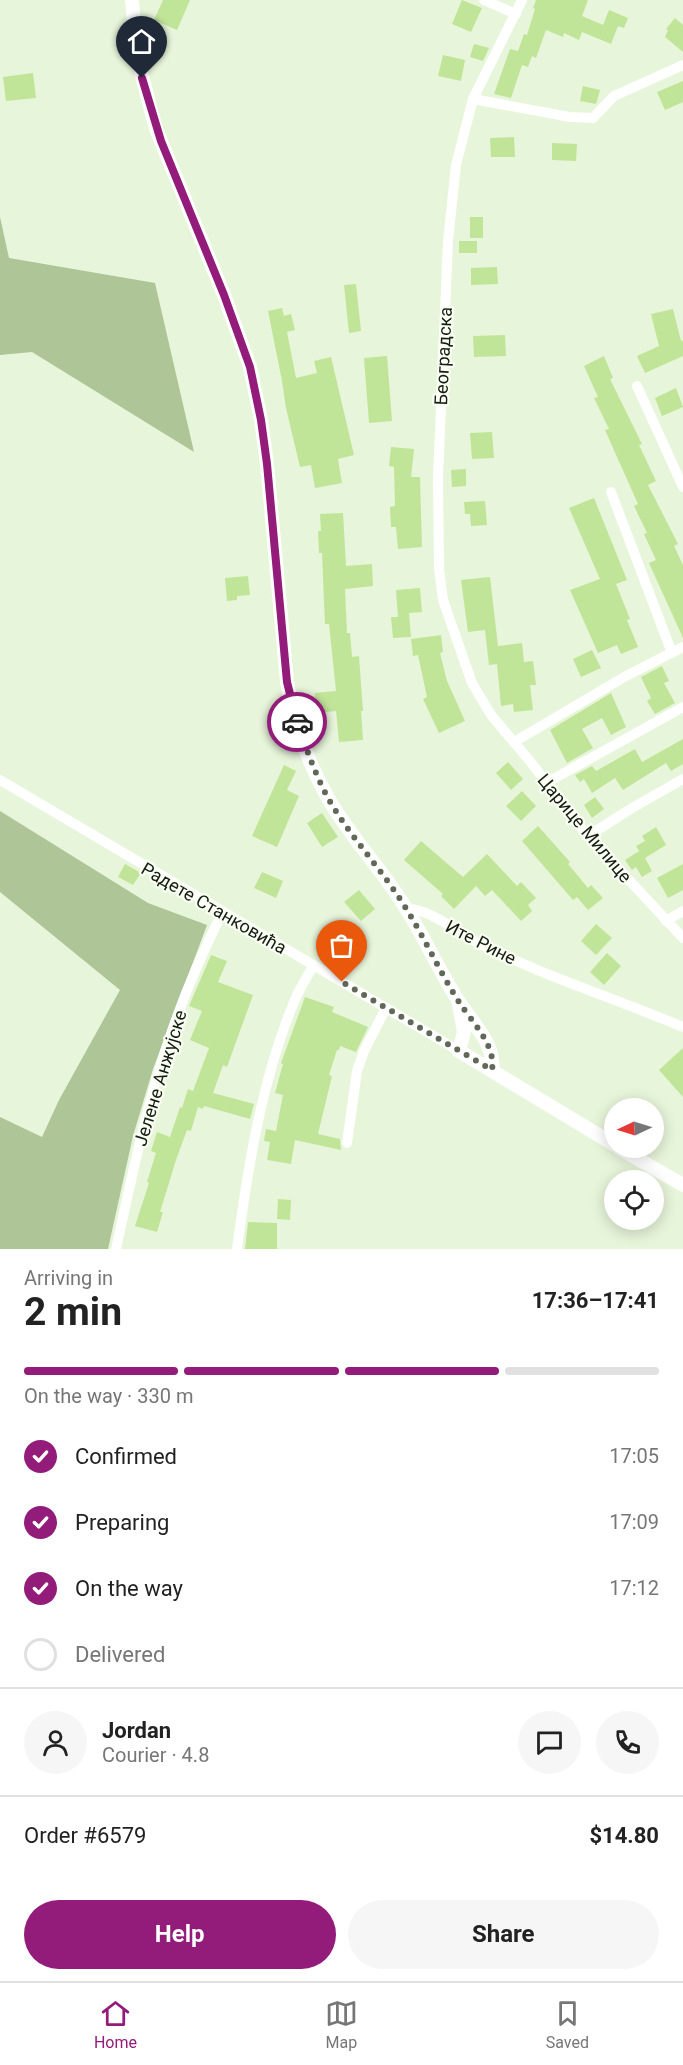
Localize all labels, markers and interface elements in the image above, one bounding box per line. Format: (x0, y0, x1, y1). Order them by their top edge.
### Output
pin (116, 16, 167, 78)
icon: home (125, 25, 158, 58)
street label: Београдска (430, 306, 456, 406)
courier (267, 692, 327, 752)
icon: car (281, 706, 314, 739)
street label: Царице Милице (533, 769, 637, 887)
street label: Радете Станковића (138, 858, 290, 958)
street label: Ите Рине (442, 915, 520, 969)
pin (316, 920, 367, 982)
icon: bag (325, 929, 358, 962)
street label: Јелене Анжујске (129, 1007, 191, 1149)
north arrow (604, 1098, 664, 1158)
map controls (604, 1098, 664, 1230)
button: locate (604, 1170, 664, 1230)
text: Arriving in (24, 1266, 113, 1290)
text: 17:36–17:41 (532, 1288, 659, 1313)
text: 2 min (24, 1289, 122, 1335)
text: On the way · 330 m (24, 1384, 193, 1408)
icon: check (24, 1440, 57, 1473)
text: Confirmed (75, 1444, 177, 1469)
text: 17:05 (609, 1444, 659, 1468)
icon: check (24, 1506, 57, 1539)
text: Preparing (75, 1510, 169, 1535)
text: 17:09 (609, 1510, 659, 1534)
icon: check (24, 1572, 57, 1605)
text: On the way (75, 1576, 183, 1601)
text: 17:12 (609, 1576, 659, 1600)
text: Delivered (75, 1642, 165, 1667)
button: person (24, 1711, 87, 1774)
button: chat (518, 1711, 581, 1774)
button: phone (596, 1711, 659, 1774)
text: Jordan (102, 1718, 171, 1743)
text: Courier · 4.8 (102, 1743, 209, 1767)
text: Order #6579 (24, 1823, 146, 1848)
text: $14.80 (590, 1823, 659, 1848)
button: Help (24, 1900, 336, 1969)
button: Share (348, 1900, 659, 1969)
tab: Home (94, 1997, 137, 2052)
tab: Map (325, 1997, 358, 2052)
tab: Saved (546, 1997, 589, 2052)

